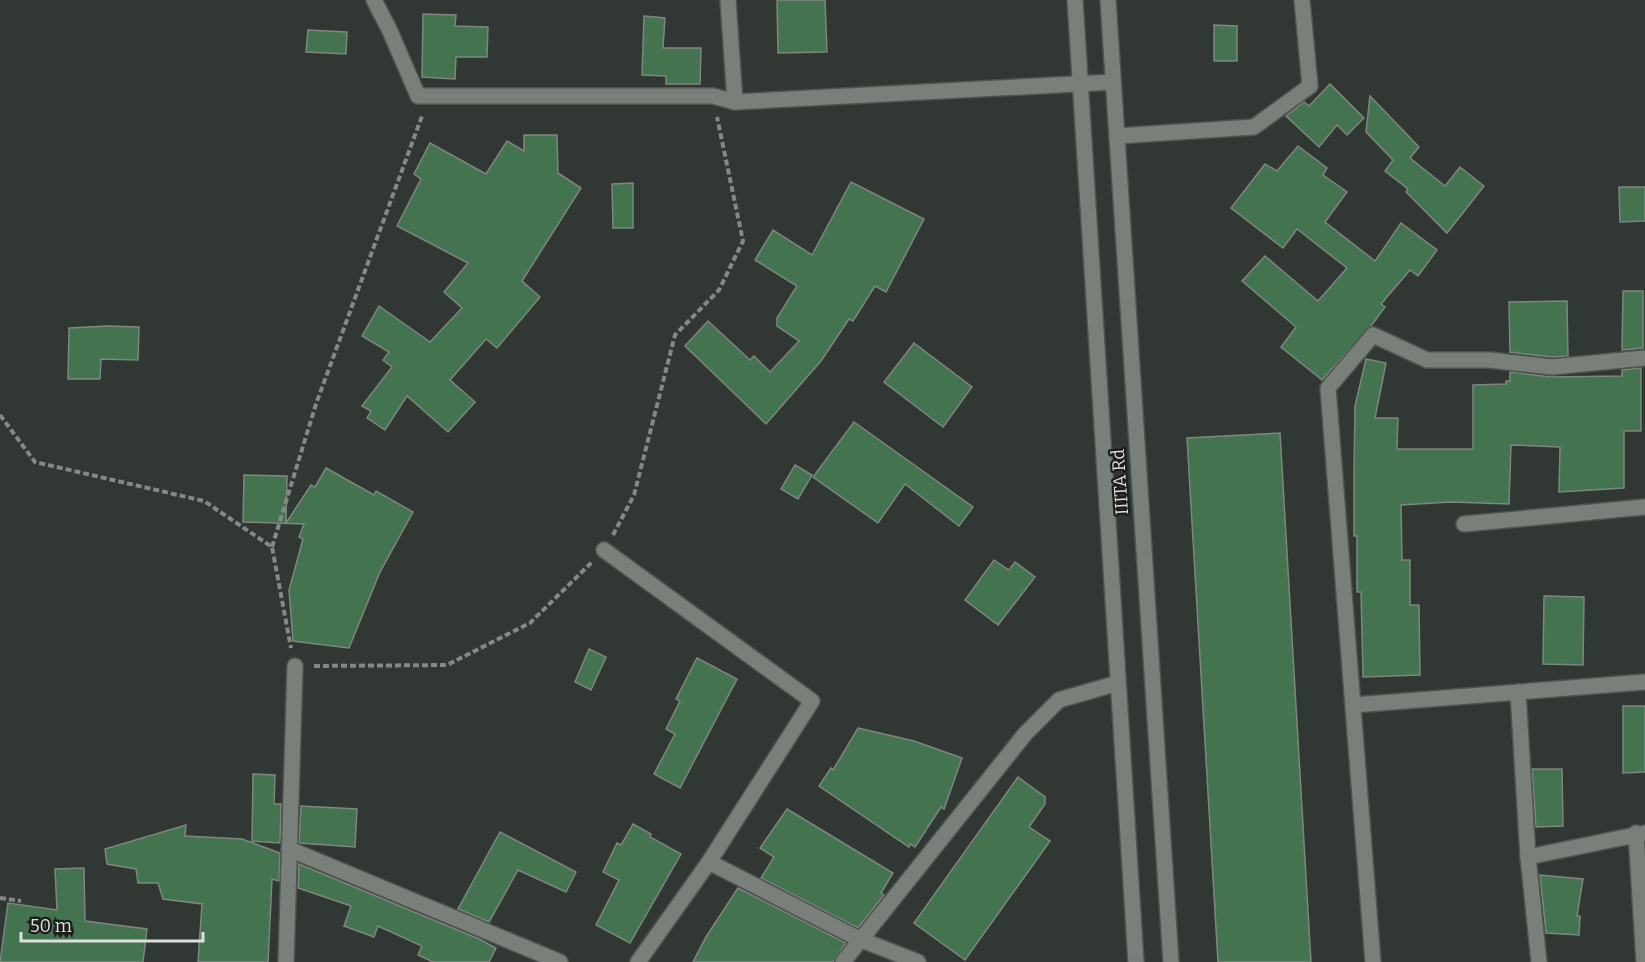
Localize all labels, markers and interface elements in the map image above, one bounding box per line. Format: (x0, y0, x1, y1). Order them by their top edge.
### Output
street label: IIITA Rd (1107, 448, 1133, 516)
scale bar (21, 905, 202, 943)
text: 50 m (30, 915, 72, 937)

